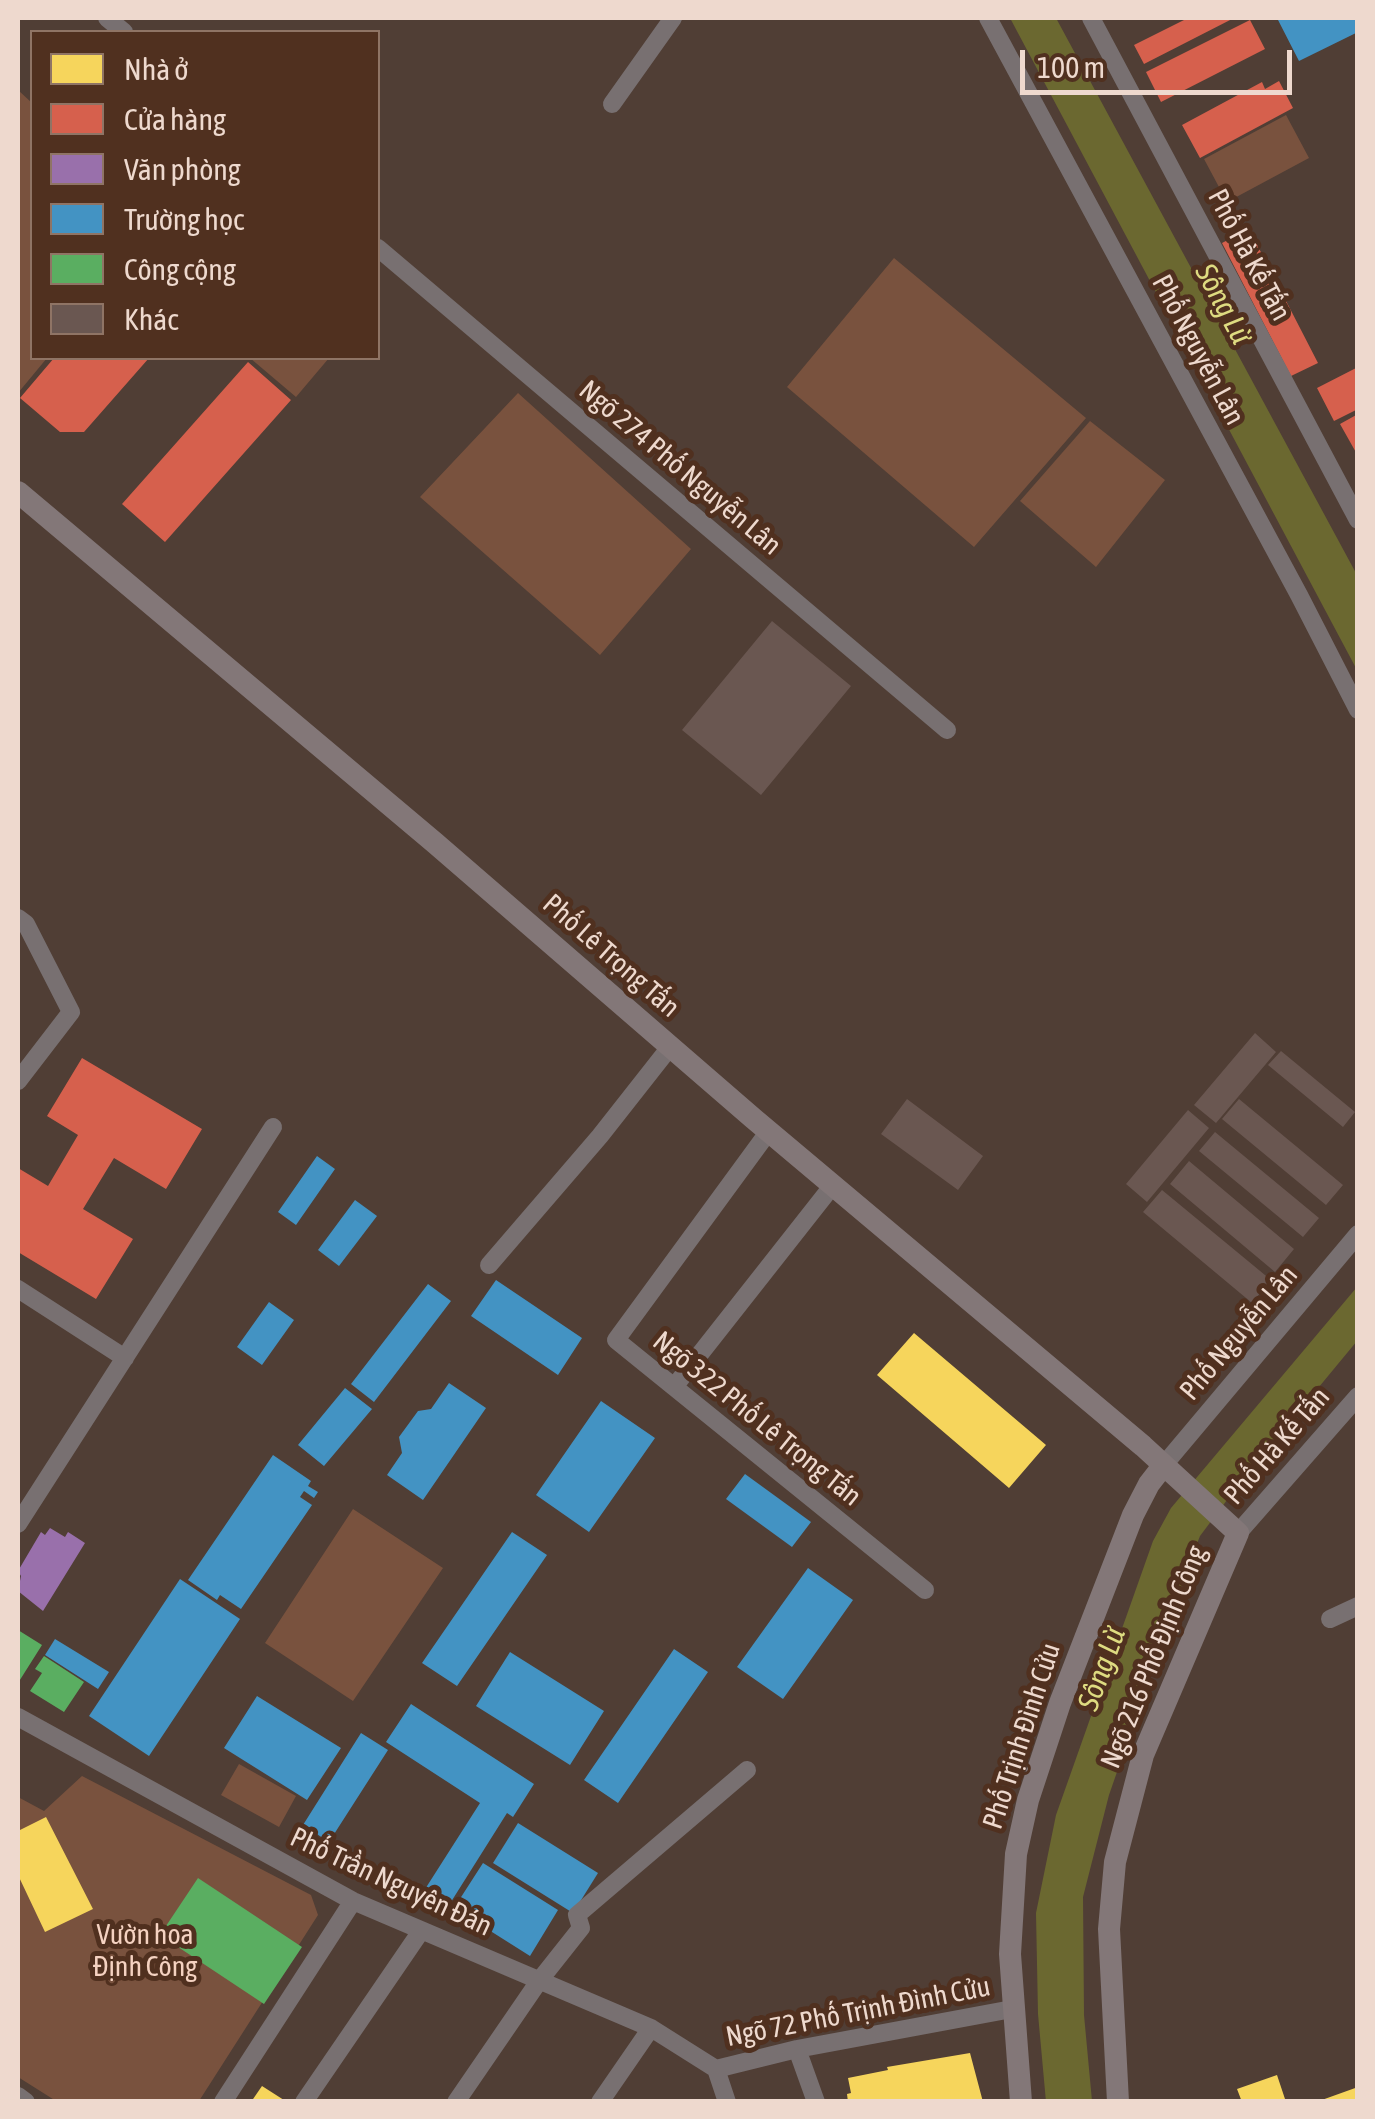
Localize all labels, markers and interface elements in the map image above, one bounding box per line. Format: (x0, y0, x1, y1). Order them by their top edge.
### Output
legend (30, 30, 380, 360)
scale bar (1025, 30, 1298, 92)
text: 100 m (1037, 50, 1105, 84)
text: Nhà ở (124, 52, 188, 86)
text: Cửa hàng (124, 102, 226, 136)
text: Văn phòng (124, 152, 241, 186)
street label: Phố Hà Kế Tấn (1200, 184, 1298, 326)
text: Trường học (124, 202, 244, 236)
text: Công cộng (124, 252, 236, 286)
water label: Sông Lừ (1187, 258, 1259, 350)
street label: Phố Nguyễn Lân (1144, 269, 1252, 431)
text: Khác (124, 302, 178, 336)
street label: Ngõ 274 Phố Nguyễn Lân (572, 374, 788, 562)
street label: Phố Lê Trọng Tấn (536, 888, 686, 1024)
street label: Phố Nguyễn Lân (1173, 1259, 1305, 1407)
street label: Ngõ 322 Phố Lê Trọng Tấn (646, 1325, 868, 1513)
street label: Phố Hà Kế Tấn (1217, 1381, 1337, 1511)
street label: Ngõ 216 Phố Định Công (1094, 1541, 1214, 1773)
water label: Sông Lừ (1070, 1623, 1134, 1715)
street label: Phố Trịnh Đình Cửu (976, 1639, 1068, 1833)
street label: Phố Trần Nguyên Đán (285, 1821, 497, 1943)
park label: Vườn hoa Định Công (93, 1918, 197, 1984)
street label: Ngõ 72 Phố Trịnh Đình Cửu (723, 1970, 993, 2054)

